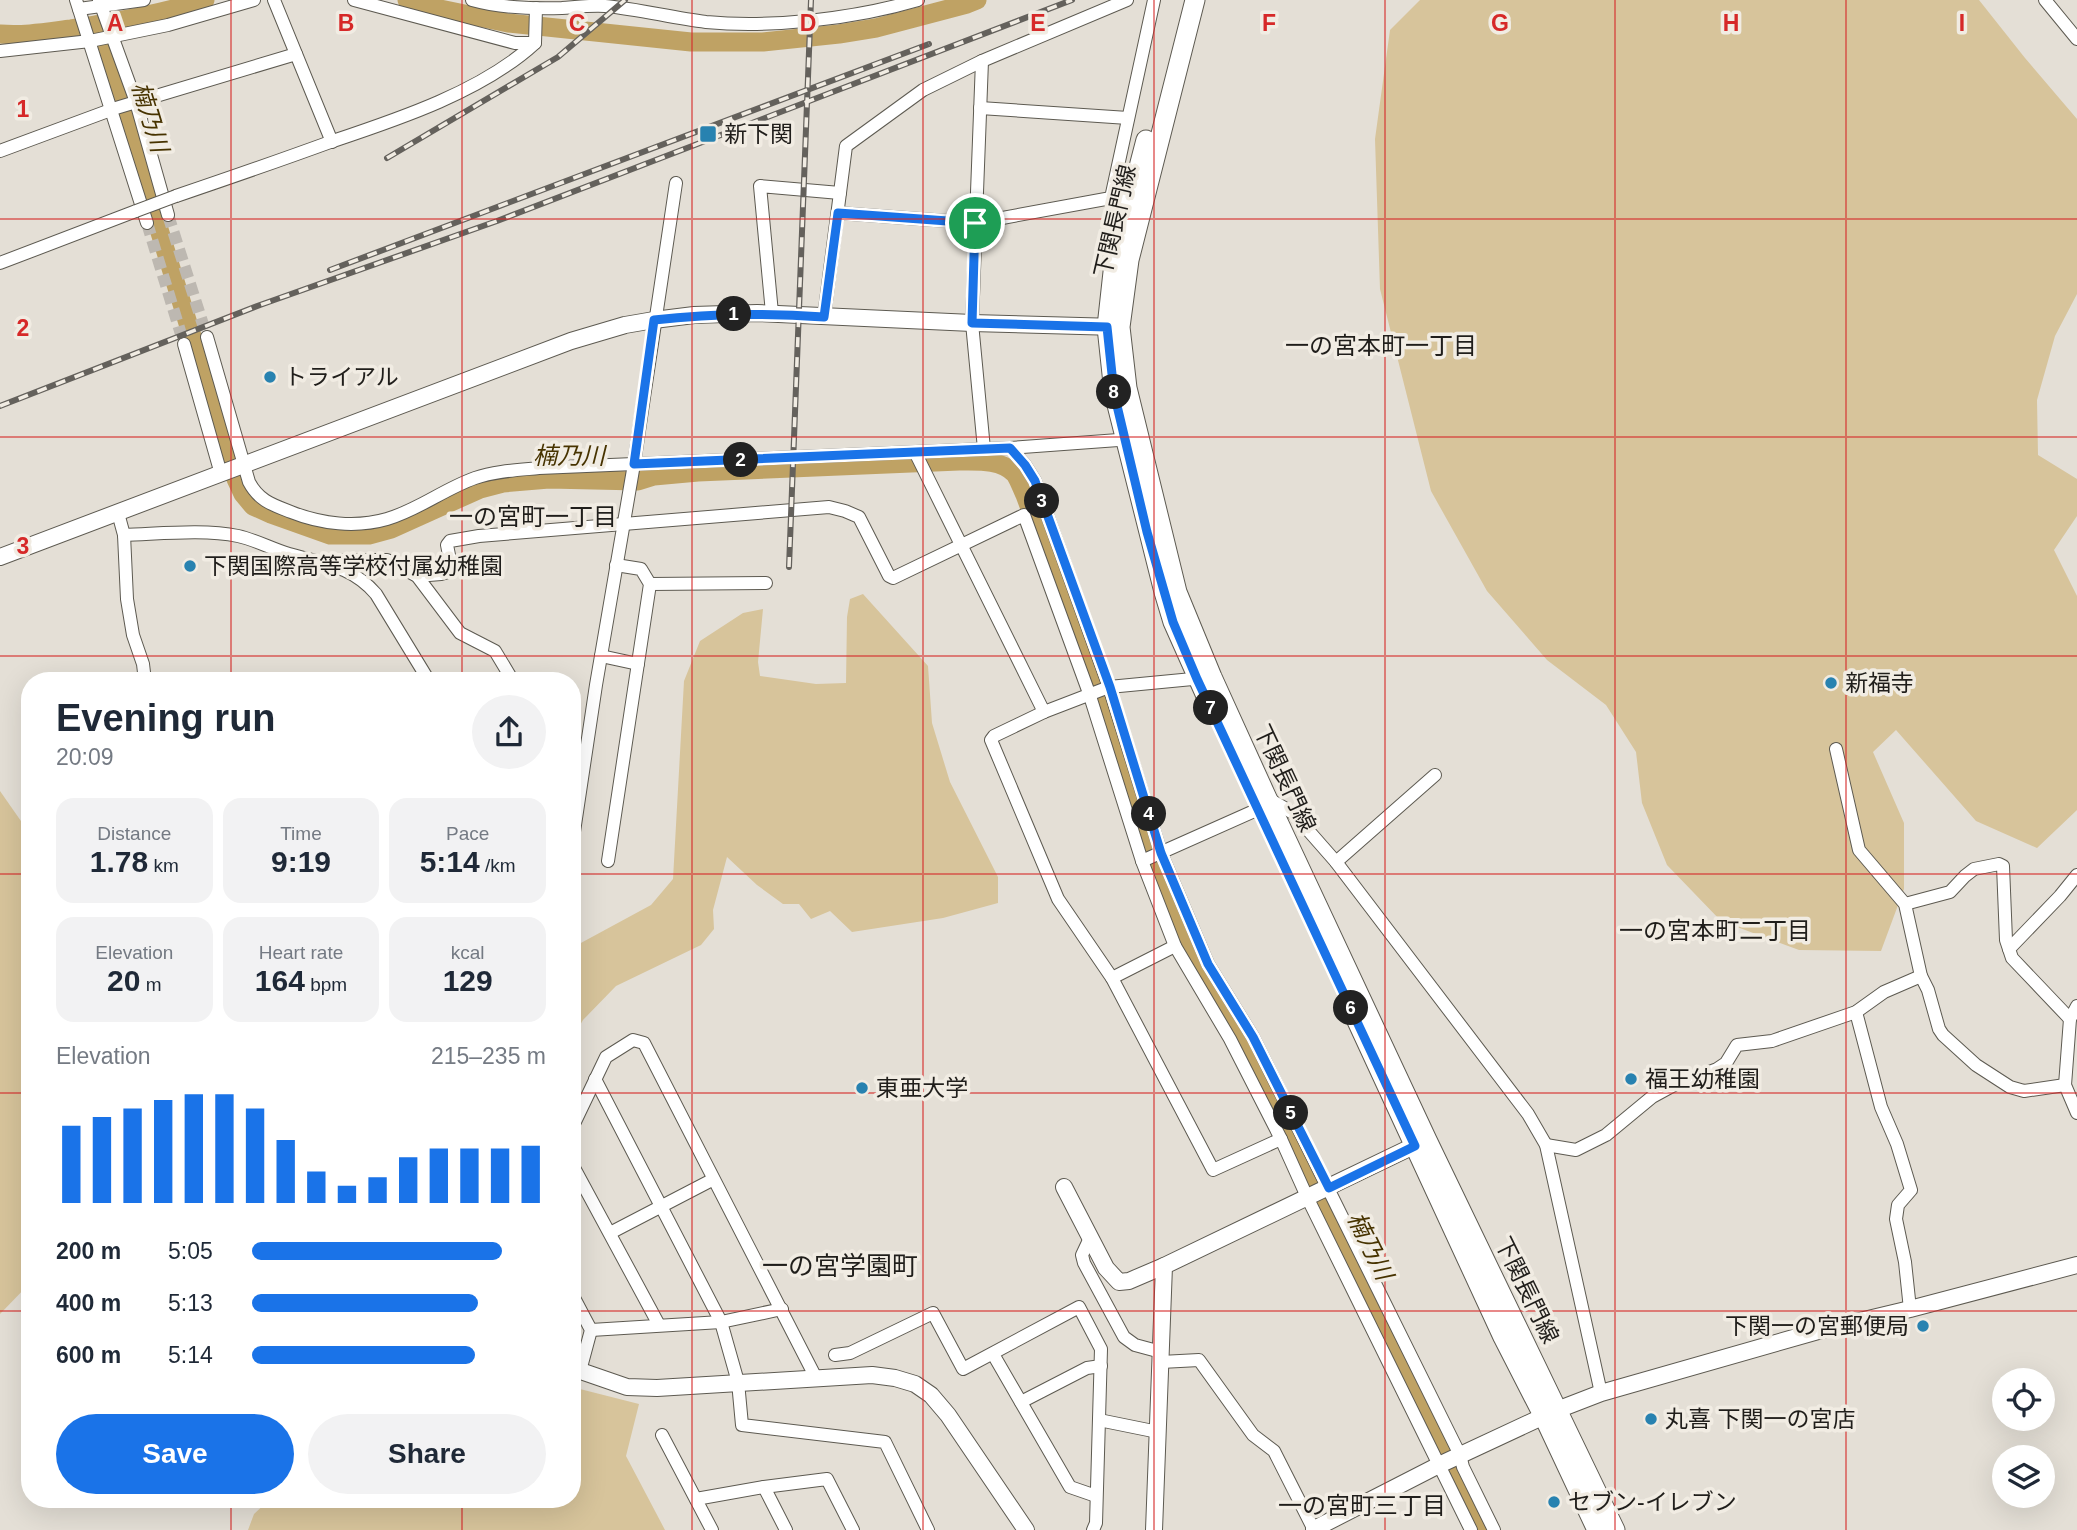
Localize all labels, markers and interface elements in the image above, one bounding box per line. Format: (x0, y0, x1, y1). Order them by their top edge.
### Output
text: A (107, 10, 123, 36)
text: B (338, 10, 354, 36)
text: C (569, 10, 585, 36)
text: D (800, 10, 816, 36)
text: E (1030, 10, 1046, 36)
text: F (1262, 10, 1276, 36)
text: G (1491, 10, 1509, 36)
text: H (1723, 10, 1739, 36)
text: I (1959, 10, 1965, 36)
water label: 楠乃川 (127, 78, 175, 158)
text: 1 (17, 96, 30, 122)
place label: 新下関 (724, 121, 793, 147)
marker: 新下関 (698, 124, 718, 144)
street label: 下関長門線 (1089, 162, 1141, 280)
pin (945, 193, 1005, 253)
icon: arrive (956, 204, 994, 242)
pin: 1 (716, 296, 752, 332)
text: 1 (728, 303, 739, 324)
text: 2 (17, 315, 29, 341)
district label: 一の宮本町一丁目 (1285, 332, 1477, 359)
place label: トライアル (284, 364, 399, 390)
marker: トライアル (262, 369, 278, 385)
pin: 8 (1096, 374, 1132, 410)
text: 8 (1108, 381, 1119, 402)
water label: 楠乃川 (533, 442, 608, 469)
pin: 2 (724, 442, 758, 477)
text: 2 (735, 449, 746, 470)
pin: 3 (1024, 484, 1060, 518)
text: 3 (1036, 490, 1047, 511)
district label: 一の宮町一丁目 (449, 503, 617, 530)
text: 3 (17, 533, 29, 559)
place label: 下関国際高等学校付属幼稚園 (204, 553, 503, 579)
marker: 下関国際高等学校付属幼稚園 (182, 558, 198, 574)
place label: 新福寺 (1845, 670, 1914, 696)
marker: 新福寺 (1823, 675, 1839, 691)
pin: 7 (1194, 690, 1228, 726)
button: share (472, 695, 546, 769)
text: Evening run (56, 697, 276, 739)
text: 7 (1205, 697, 1216, 718)
street label: 下関長門線 (1249, 720, 1321, 836)
text: 20:09 (56, 744, 114, 770)
pin: 4 (1132, 796, 1166, 832)
text: 4 (1143, 803, 1154, 824)
text: Distance (97, 823, 171, 844)
text: Time (280, 823, 322, 844)
text: Pace (446, 823, 489, 844)
text: 1.78 (90, 845, 148, 878)
text: 9:19 (271, 845, 331, 878)
text: 5:14 (420, 845, 480, 878)
text: km (148, 855, 179, 876)
text: /km (480, 855, 516, 876)
district label: 一の宮本町二丁目 (1619, 917, 1811, 944)
text: Elevation (95, 942, 173, 963)
text: Heart rate (259, 942, 343, 963)
text: kcal (451, 942, 485, 963)
text: 20 (107, 964, 140, 997)
text: 164 (255, 964, 305, 997)
text: 129 (443, 964, 493, 997)
text: m (140, 974, 162, 995)
text: bpm (305, 974, 347, 995)
pin: 6 (1334, 990, 1368, 1026)
text: 6 (1345, 997, 1356, 1018)
text: Elevation (56, 1043, 151, 1069)
text: 215–235 m (431, 1043, 546, 1069)
place label: 福王幼稚園 (1645, 1066, 1760, 1092)
marker: 福王幼稚園 (1623, 1071, 1639, 1087)
place label: 東亜大学 (876, 1075, 968, 1101)
marker: 東亜大学 (854, 1080, 870, 1096)
pin: 5 (1274, 1096, 1308, 1130)
text: 5 (1285, 1102, 1296, 1123)
water label: 楠乃川 (1343, 1208, 1400, 1287)
street label: 下関長門線 (1490, 1233, 1564, 1347)
text: 200 m (56, 1238, 121, 1264)
text: 5:05 (168, 1238, 213, 1264)
district label: 一の宮学園町 (762, 1251, 918, 1281)
text: 400 m (56, 1290, 121, 1316)
text: 5:13 (168, 1290, 213, 1316)
place label: 下関一の宮郵便局 (1725, 1313, 1909, 1339)
marker: 下関一の宮郵便局 (1915, 1318, 1931, 1334)
text: 600 m (56, 1342, 121, 1368)
text: 5:14 (168, 1342, 213, 1368)
map controls (1992, 1368, 2055, 1508)
button: locate (1992, 1368, 2055, 1431)
place label: 丸喜 下関一の宮店 (1665, 1406, 1855, 1432)
marker: 丸喜 下関一の宮店 (1643, 1411, 1659, 1427)
button: Save (56, 1414, 294, 1494)
button: Share (308, 1414, 546, 1494)
button: layers (1992, 1445, 2055, 1508)
place label: セブン-イレブン (1568, 1489, 1737, 1515)
district label: 一の宮町三丁目 (1278, 1492, 1446, 1519)
marker: セブン-イレブン (1546, 1494, 1562, 1510)

